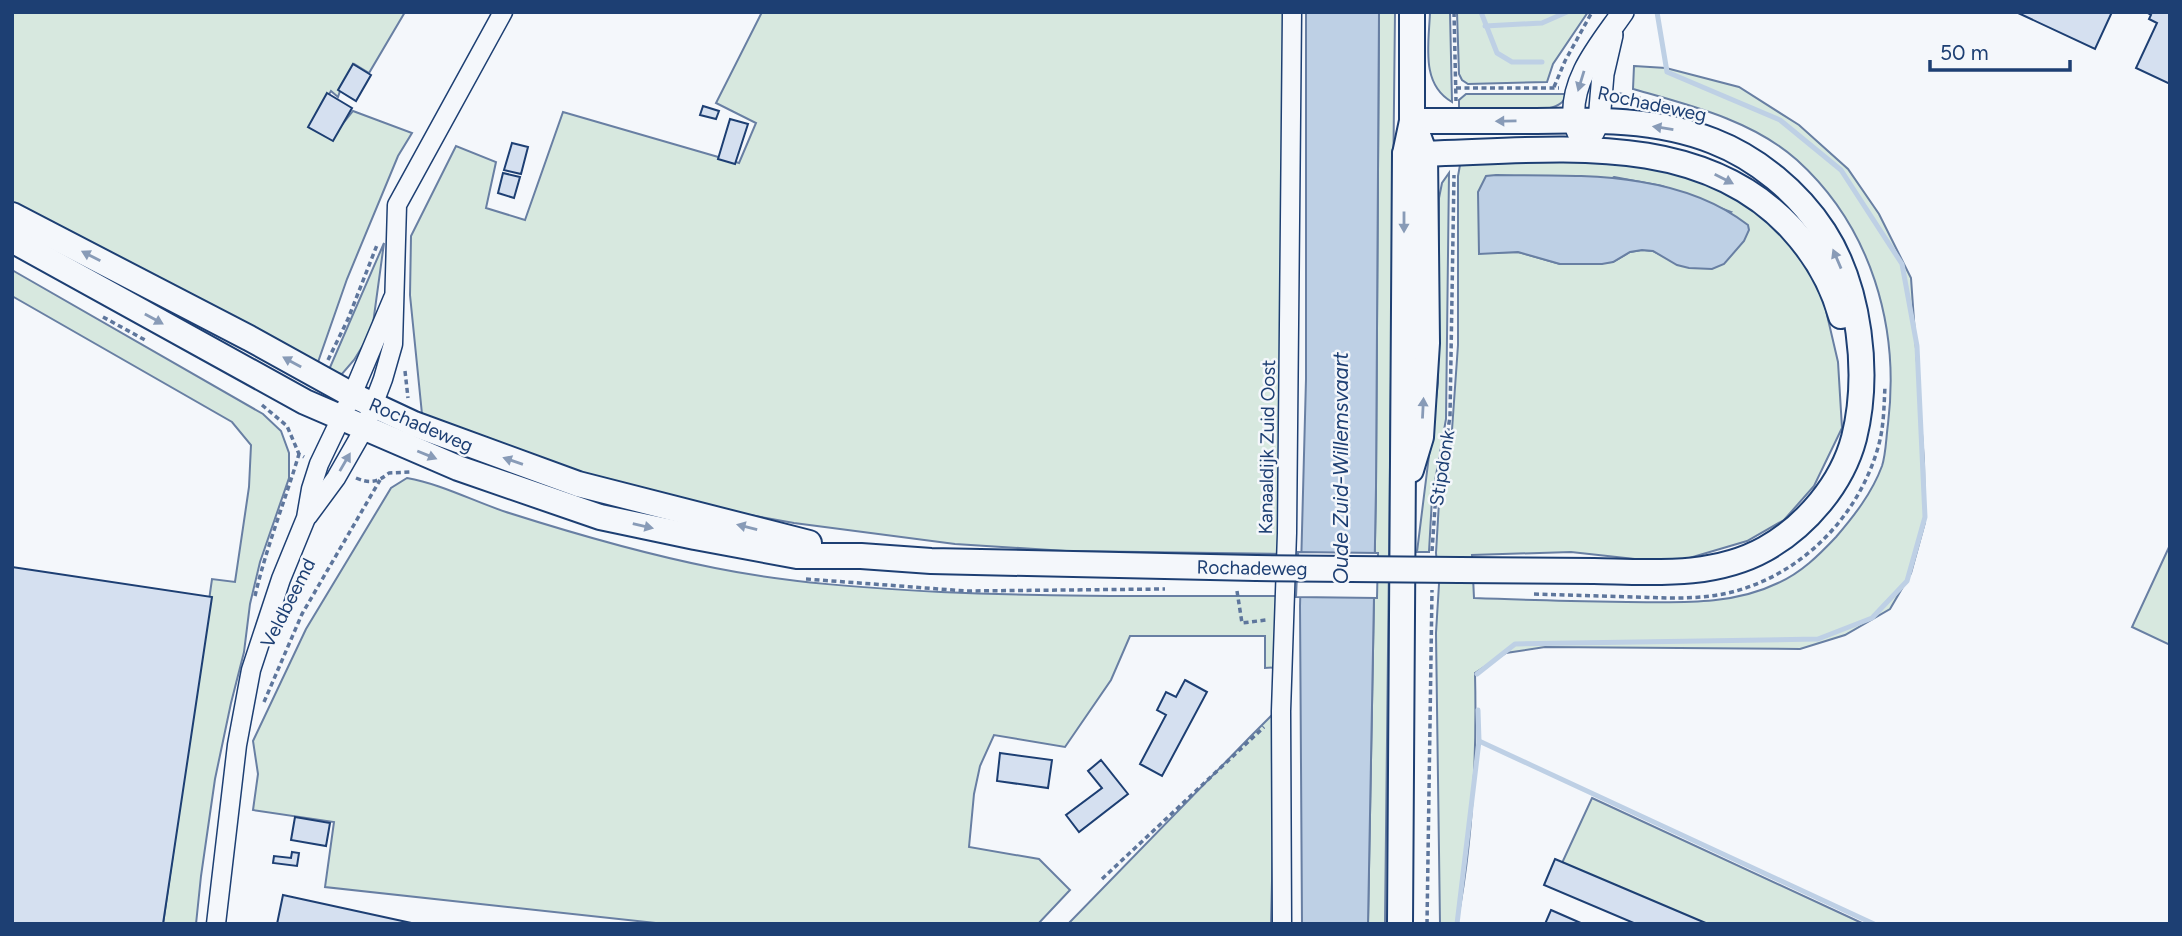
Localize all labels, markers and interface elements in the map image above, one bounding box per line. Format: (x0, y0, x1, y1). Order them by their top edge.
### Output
scale bar (1930, 28, 2070, 72)
text: 50 m (1940, 40, 1989, 65)
one-way arrow (1575, 71, 1586, 92)
street label: Rochadeweg (1595, 81, 1709, 127)
one-way arrow (1495, 115, 1517, 127)
one-way arrow (1652, 122, 1674, 133)
one-way arrow (1714, 173, 1734, 185)
one-way arrow (1398, 211, 1410, 233)
one-way arrow (1831, 249, 1843, 269)
one-way arrow (81, 250, 101, 262)
one-way arrow (144, 313, 164, 325)
water label: Oude Zuid-Willemsvaart (1328, 351, 1353, 584)
one-way arrow (283, 356, 302, 368)
street label: Kanaaldijk Zuid Oost (1254, 359, 1280, 535)
street label: Rochadeweg (365, 393, 477, 457)
one-way arrow (1418, 397, 1429, 419)
street label: Stipdonk (1425, 428, 1459, 508)
one-way arrow (416, 450, 437, 461)
one-way arrow (339, 452, 351, 472)
one-way arrow (503, 455, 524, 466)
one-way arrow (632, 521, 654, 532)
one-way arrow (736, 521, 758, 532)
street label: Veldbeemd (256, 554, 320, 652)
street label: Rochadeweg (1196, 556, 1308, 580)

